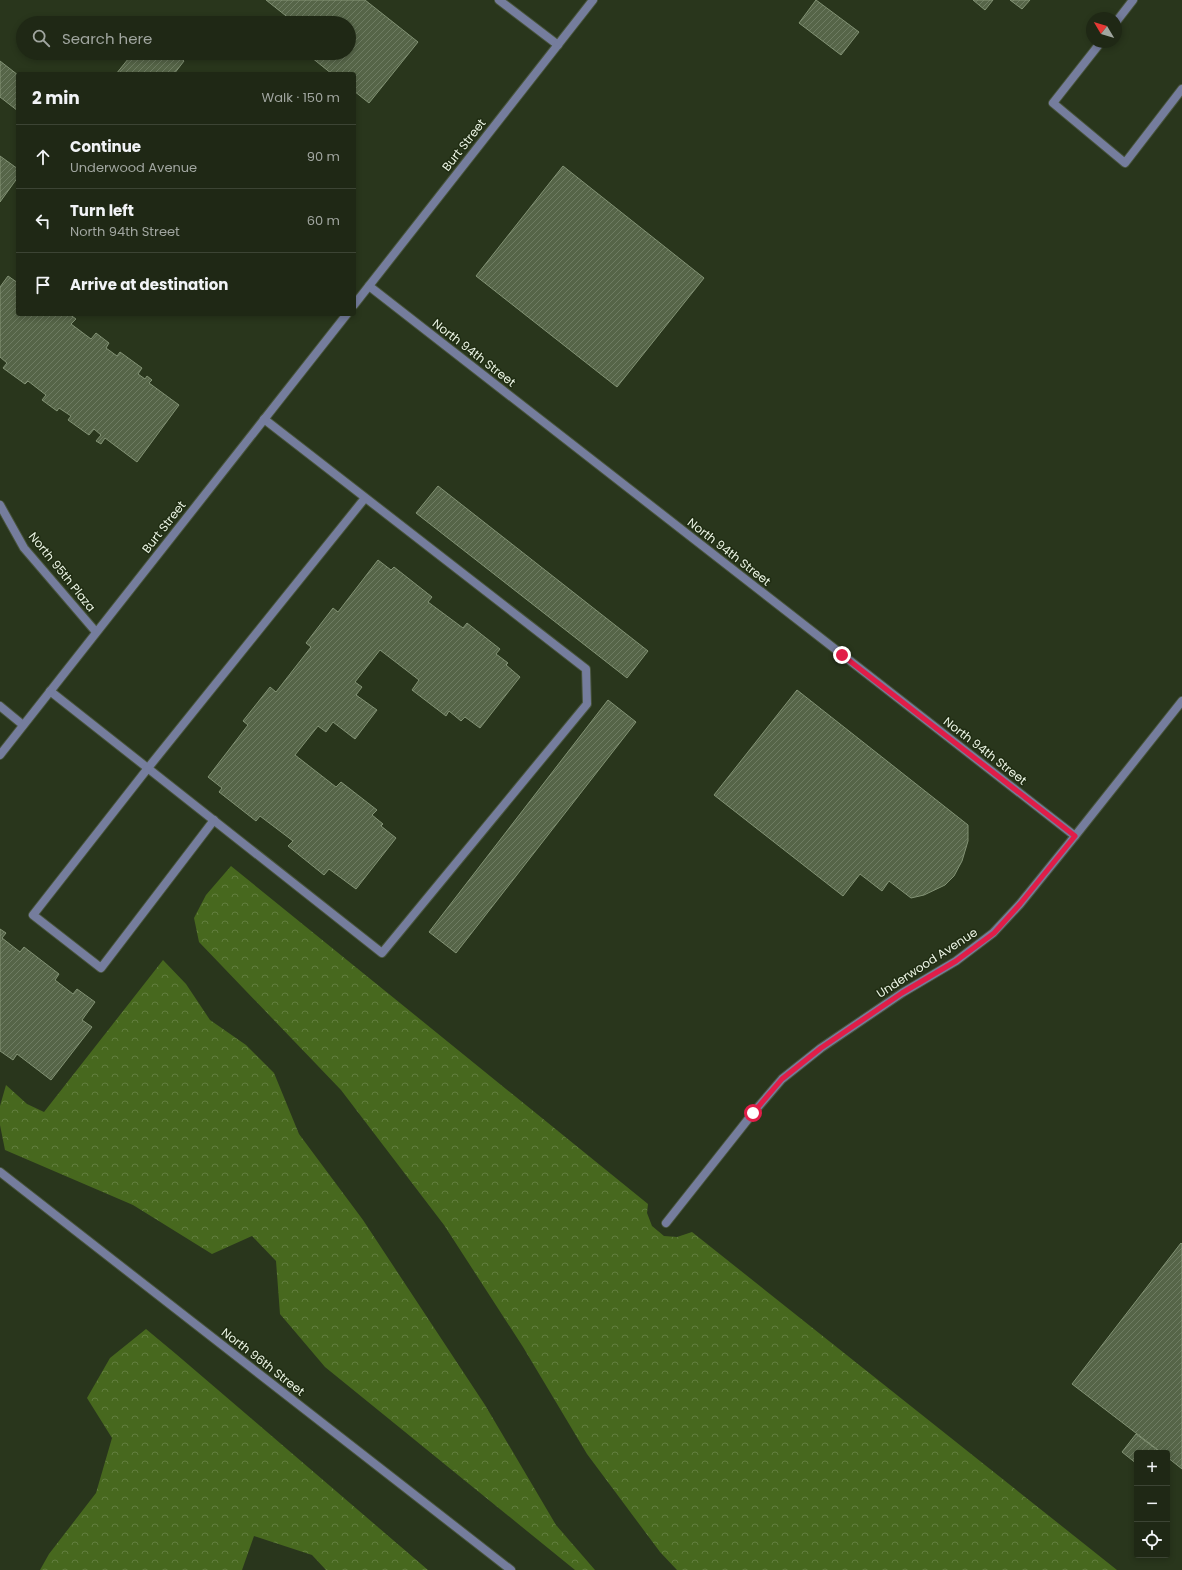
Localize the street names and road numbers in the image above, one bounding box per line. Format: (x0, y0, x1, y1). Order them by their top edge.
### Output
street label: Burt Street (438, 115, 489, 174)
street label: North 94th Street (429, 315, 519, 391)
street label: Burt Street (138, 497, 189, 556)
street label: North 94th Street (684, 514, 774, 590)
street label: North 95th Plaza (25, 528, 100, 615)
street label: North 94th Street (940, 713, 1030, 789)
street label: Underwood Avenue (873, 923, 981, 1002)
street label: North 96th Street (218, 1324, 309, 1400)

